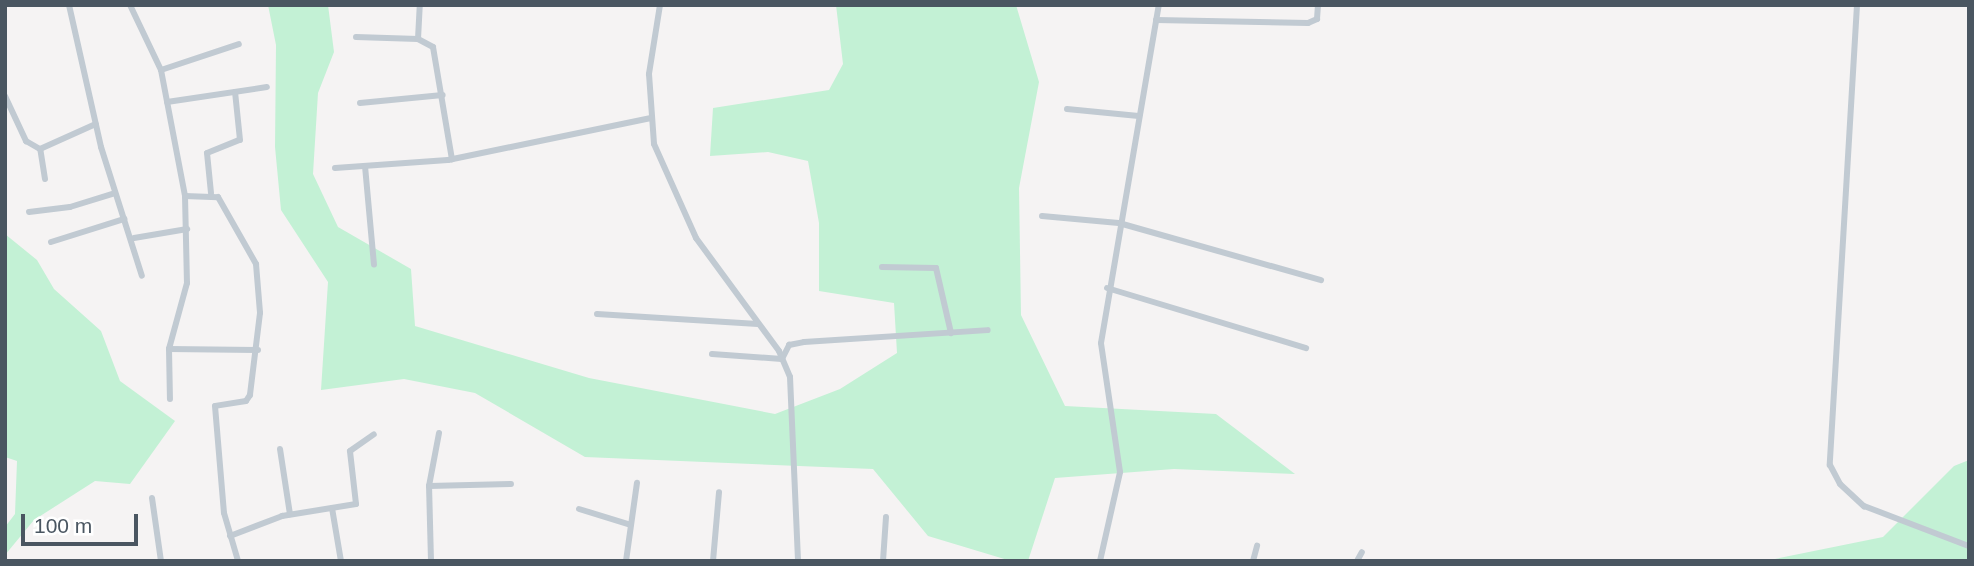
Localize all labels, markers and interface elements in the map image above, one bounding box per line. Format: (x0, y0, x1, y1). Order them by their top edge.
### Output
scale bar (24, 500, 142, 544)
text: 100 m (34, 514, 92, 537)

